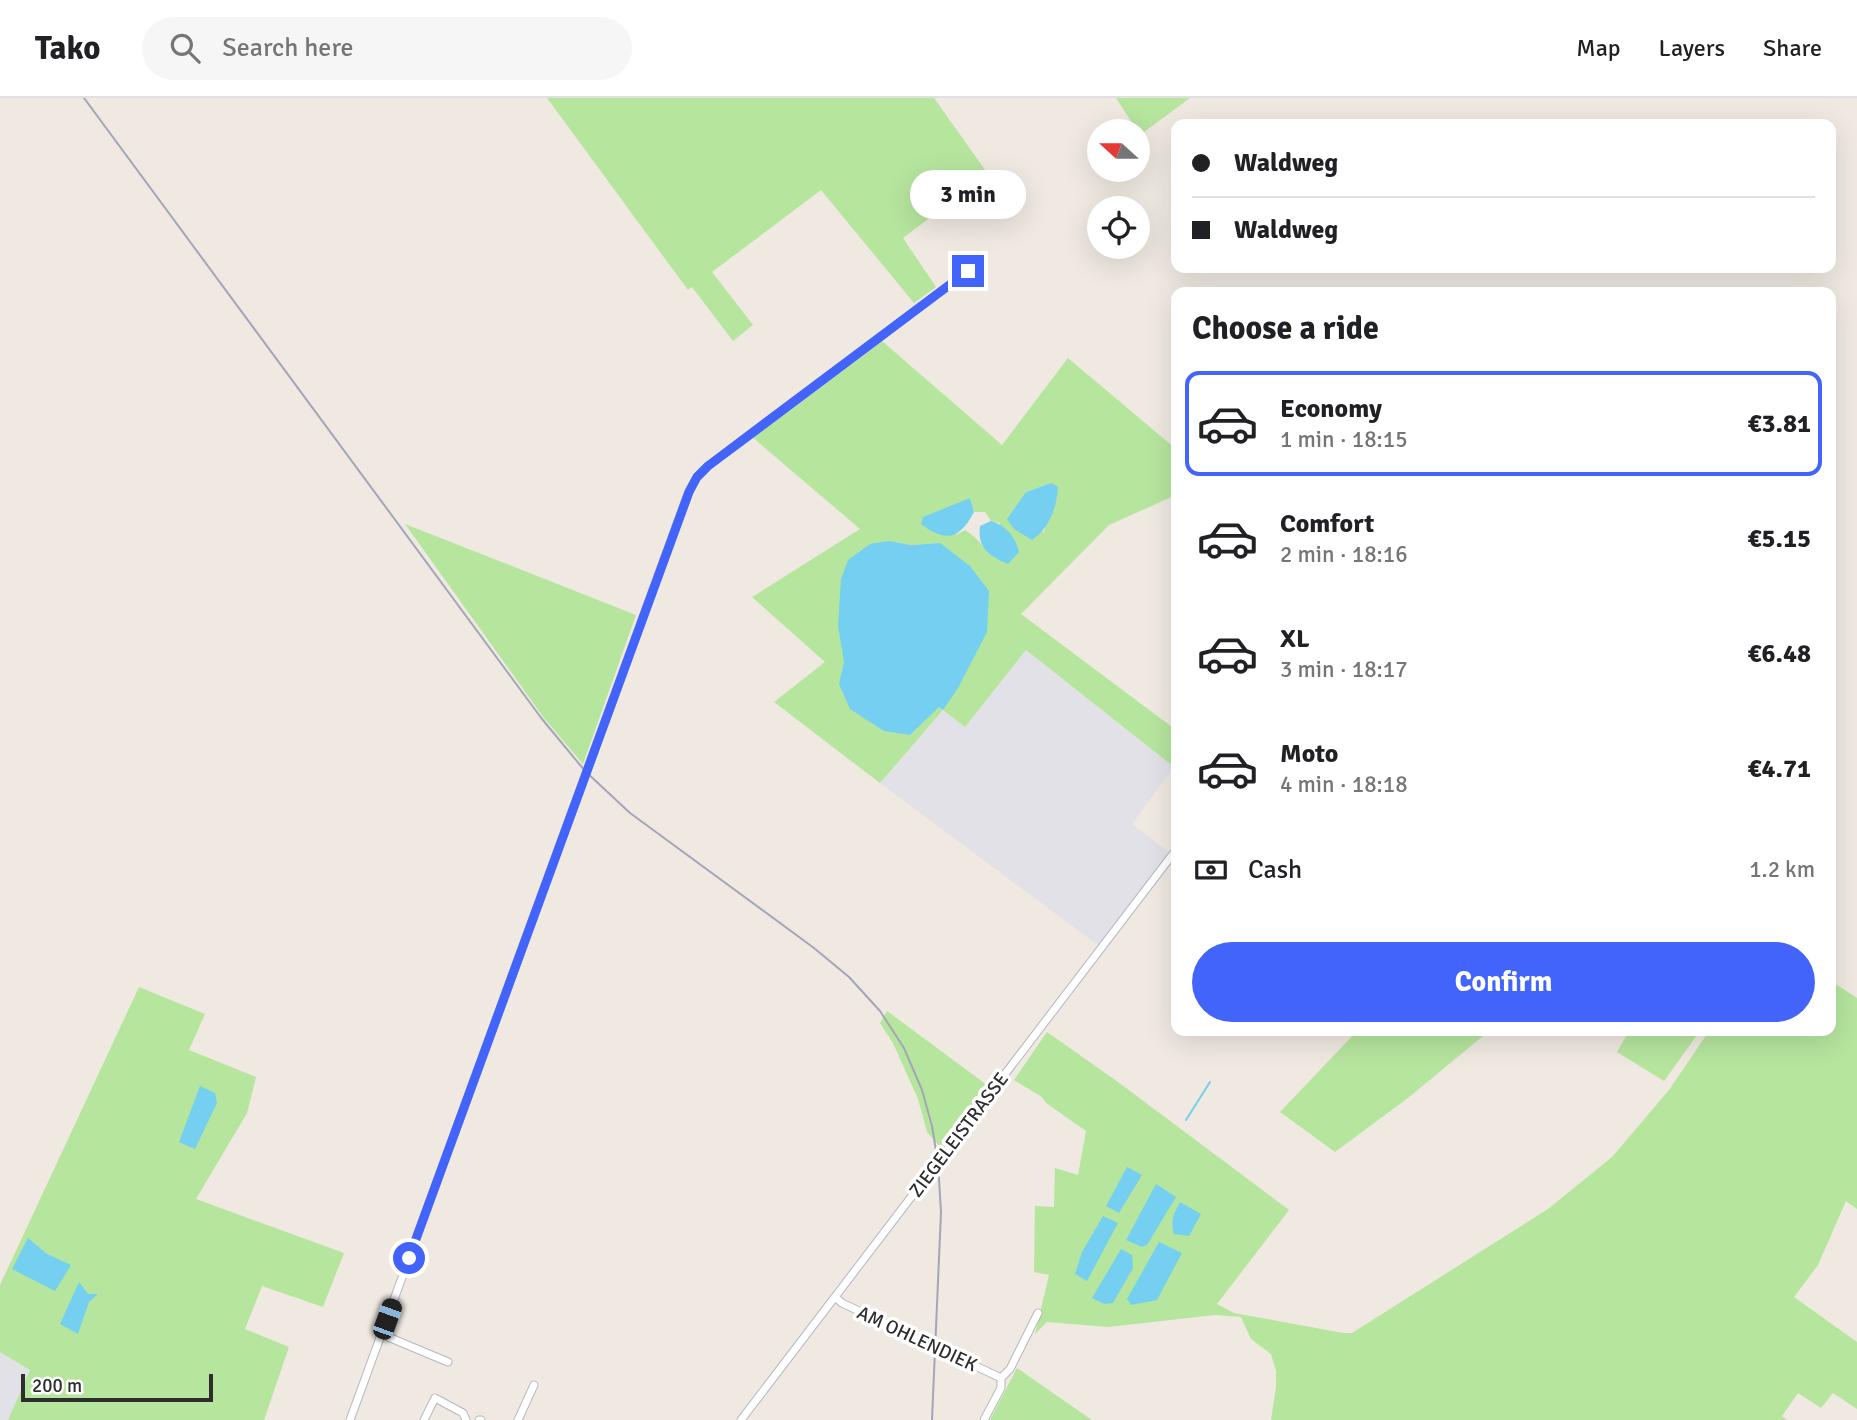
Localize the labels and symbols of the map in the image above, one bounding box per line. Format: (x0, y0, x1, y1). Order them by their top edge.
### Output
north arrow (1087, 119, 1150, 182)
callout: 3 min (910, 170, 1026, 218)
route end (952, 255, 984, 287)
street label: ZIEGELEISTRASSE (904, 1068, 1014, 1202)
route start (393, 1242, 425, 1274)
car (370, 1296, 405, 1342)
street label: AM OHLENDIEK (853, 1301, 982, 1378)
scale bar (21, 1371, 214, 1403)

